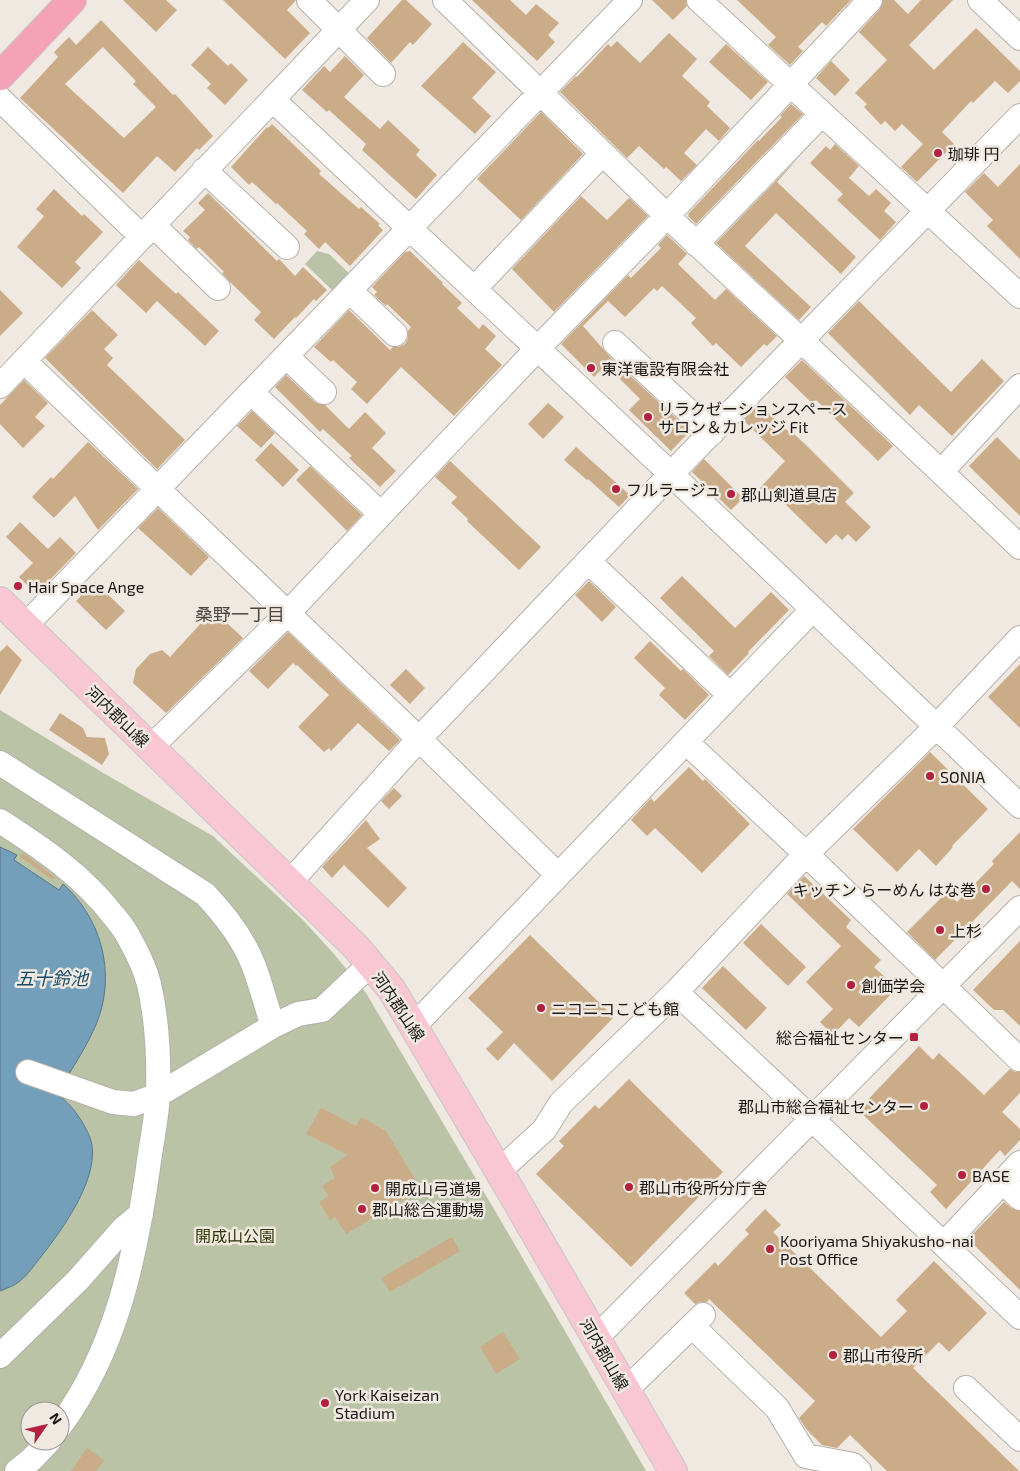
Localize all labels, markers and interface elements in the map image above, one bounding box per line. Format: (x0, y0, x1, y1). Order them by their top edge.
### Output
place label: 珈琲 円 (948, 144, 1000, 163)
marker: 珈琲 円 (932, 147, 944, 159)
place label: 東洋電設有限会社 (601, 359, 729, 378)
marker: 東洋電設有限会社 (585, 362, 597, 374)
place label: リラクゼーションスペース サロン＆カレッジ Fit (658, 399, 847, 436)
marker: リラクゼーションスペース サロン＆カレッジ Fit (642, 411, 654, 423)
place label: フルラージュ (626, 480, 721, 499)
marker: フルラージュ (610, 483, 622, 495)
place label: 郡山剣道具店 (741, 485, 837, 504)
marker: 郡山剣道具店 (725, 488, 737, 500)
place label: Hair Space Ange (28, 577, 144, 596)
marker: Hair Space Ange (12, 580, 24, 592)
district label: 桑野一丁目 (195, 603, 285, 625)
street label: 河内郡山線 (83, 681, 153, 751)
place label: SONIA (940, 767, 985, 786)
marker: SONIA (924, 770, 936, 782)
place label: キッチン らーめん はな巻 (793, 880, 976, 899)
marker: キッチン らーめん はな巻 (980, 883, 992, 895)
place label: 上杉 (950, 921, 982, 940)
marker: 上杉 (934, 924, 946, 936)
water label: 五十鈴池 (16, 967, 90, 989)
street label: 河内郡山線 (369, 968, 429, 1044)
place label: 創価学会 (861, 976, 925, 995)
marker: 創価学会 (845, 979, 857, 991)
place label: ニコニコこども館 (551, 999, 679, 1018)
marker: ニコニコこども館 (535, 1002, 547, 1014)
place label: 総合福祉センター (776, 1028, 904, 1047)
marker: 総合福祉センター (908, 1031, 920, 1043)
place label: 郡山市総合福祉センター (738, 1097, 914, 1116)
marker: 郡山市総合福祉センター (918, 1100, 930, 1112)
place label: BASE (972, 1166, 1010, 1185)
marker: BASE (956, 1169, 968, 1181)
place label: 郡山市役所分庁舎 (639, 1178, 767, 1197)
place label: 開成山弓道場 (385, 1179, 481, 1198)
marker: 郡山市役所分庁舎 (623, 1181, 635, 1193)
marker: 開成山弓道場 (369, 1182, 381, 1194)
place label: 郡山総合運動場 (372, 1200, 484, 1219)
marker: 郡山総合運動場 (356, 1203, 368, 1215)
park label: 開成山公園 (195, 1226, 275, 1245)
place label: Kooriyama Shiyakusho-nai Post Office (780, 1231, 974, 1268)
marker: Kooriyama Shiyakusho-nai Post Office (764, 1243, 776, 1255)
street label: 河内郡山線 (577, 1315, 633, 1393)
place label: 郡山市役所 (843, 1346, 923, 1365)
marker: 郡山市役所 (827, 1349, 839, 1361)
place label: York Kaiseizan Stadium (335, 1385, 439, 1422)
marker: York Kaiseizan Stadium (319, 1397, 331, 1409)
north arrow (20, 1401, 70, 1451)
text: N (46, 1410, 66, 1427)

